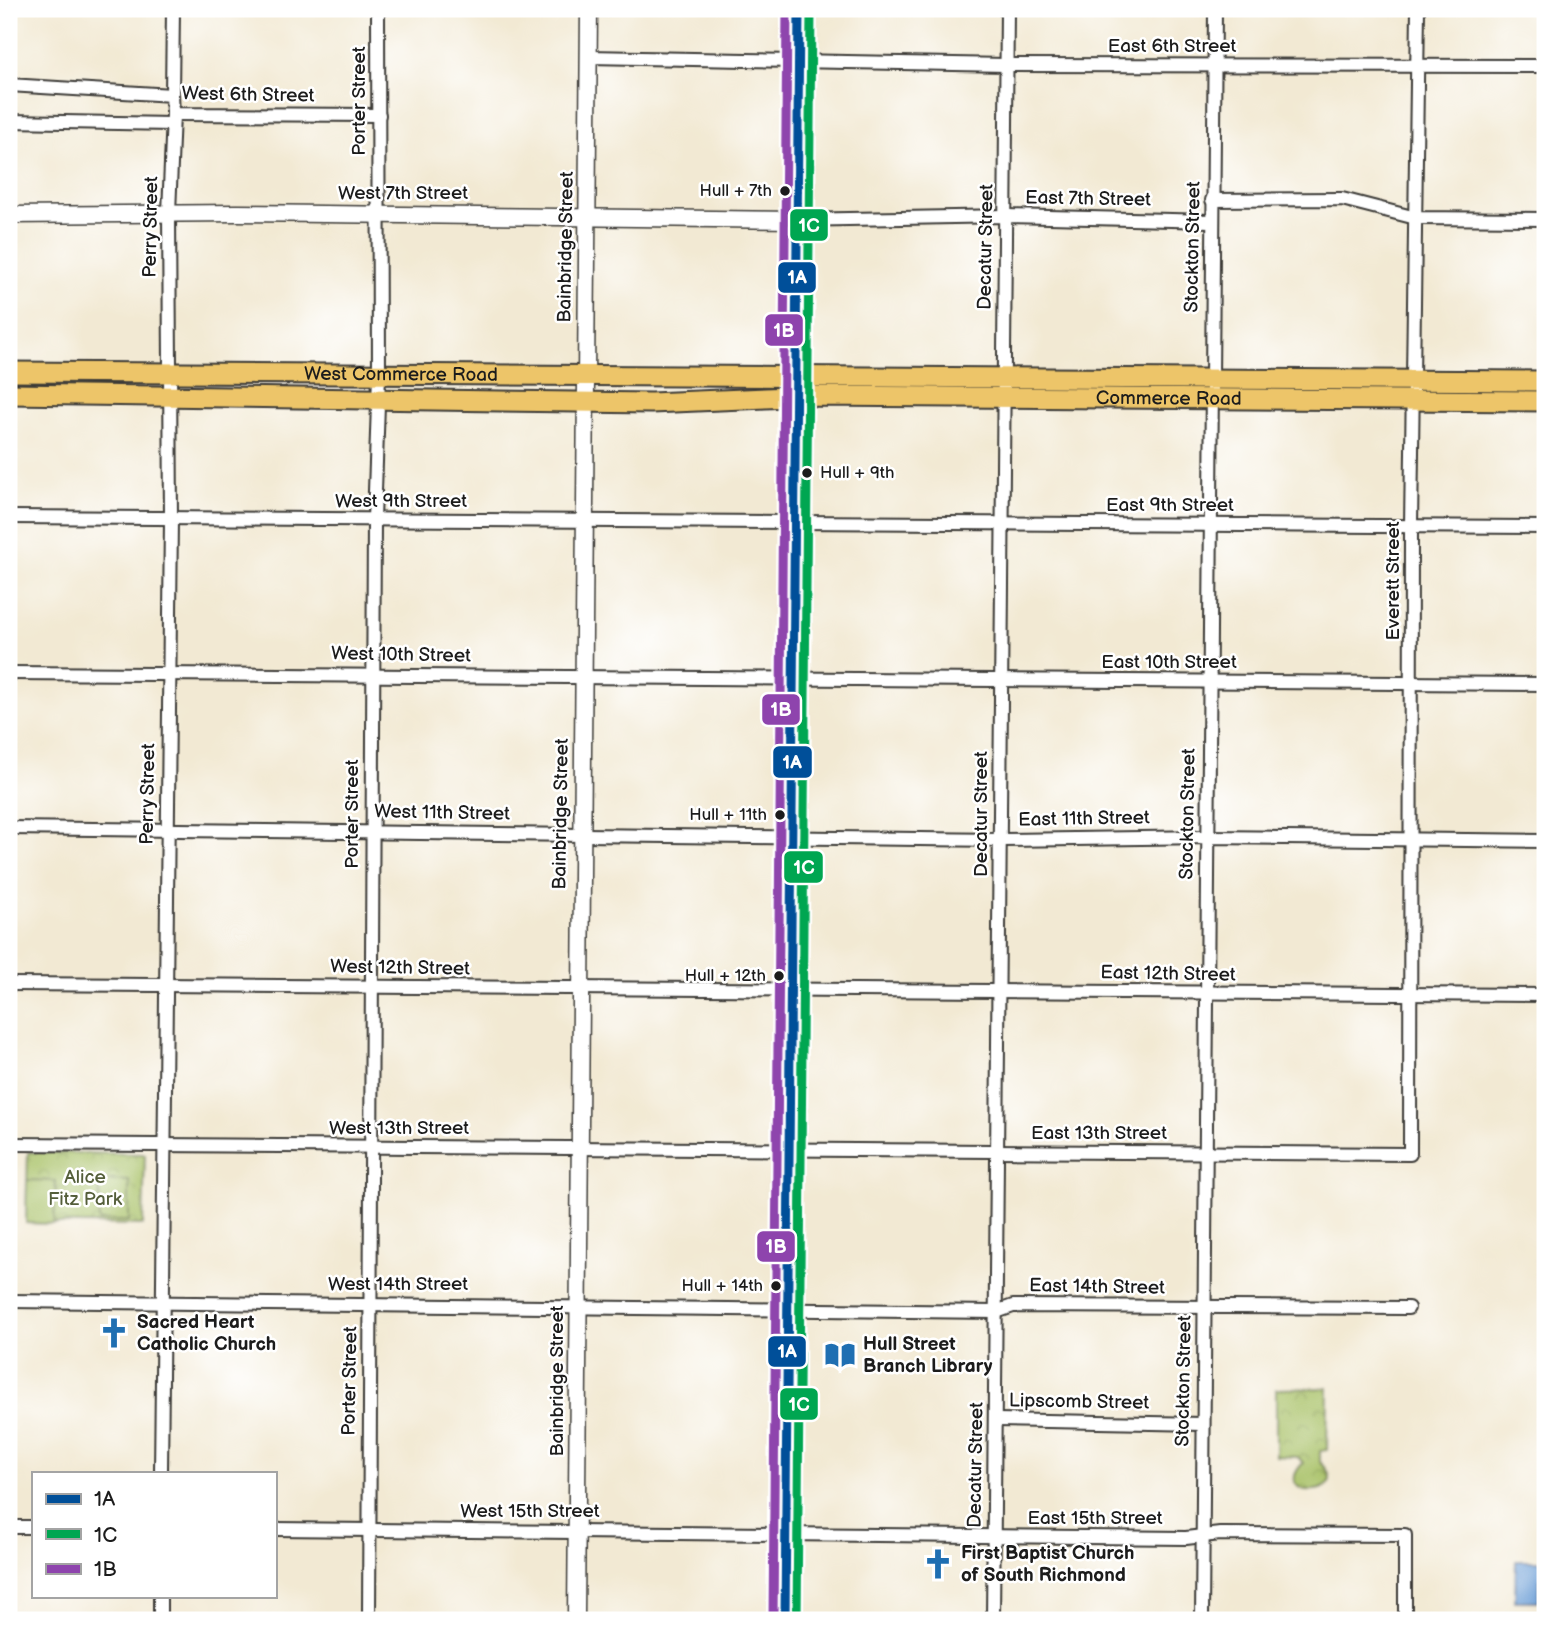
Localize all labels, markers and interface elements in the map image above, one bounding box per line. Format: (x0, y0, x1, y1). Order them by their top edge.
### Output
street label: East 6th Street (1108, 35, 1236, 58)
street label: Porter Street (348, 46, 371, 156)
street label: West 6th Street (181, 82, 315, 108)
street label: Bainbridge Street (553, 171, 579, 323)
street label: Perry Street (139, 176, 163, 278)
place label: Hull + 7th (700, 181, 772, 201)
street label: Stockton Street (1180, 181, 1206, 313)
street label: West 7th Street (338, 182, 468, 205)
marker: Hull + 7th (778, 184, 792, 198)
street label: Decatur Street (973, 184, 999, 310)
street label: East 7th Street (1025, 186, 1151, 212)
line badge: 1C (789, 208, 829, 242)
text: 1C (798, 215, 820, 238)
line badge: 1A (777, 261, 817, 294)
text: 1A (787, 267, 807, 290)
line badge: 1B (764, 313, 804, 347)
text: 1B (773, 320, 795, 343)
street label: West Commerce Road (304, 362, 498, 386)
street label: Commerce Road (1096, 386, 1242, 410)
place label: Hull + 9th (820, 463, 894, 483)
marker: Hull + 9th (800, 466, 814, 480)
street label: West 9th Street (335, 490, 467, 513)
street label: East 9th Street (1106, 494, 1234, 517)
street label: Everett Street (1382, 521, 1405, 641)
street label: West 10th Street (331, 642, 471, 668)
street label: East 10th Street (1101, 651, 1237, 674)
line badge: 1B (761, 693, 801, 726)
text: 1B (770, 699, 792, 722)
street label: Bainbridge Street (548, 738, 574, 890)
street label: Perry Street (136, 743, 160, 845)
line badge: 1A (772, 745, 813, 779)
street label: Stockton Street (1175, 748, 1201, 880)
street label: Decatur Street (970, 751, 993, 877)
text: 1A (782, 752, 802, 775)
street label: Porter Street (341, 759, 364, 869)
street label: West 11th Street (374, 800, 510, 826)
place label: Hull + 11th (689, 805, 767, 825)
street label: East 11th Street (1018, 806, 1150, 832)
marker: Hull + 11th (773, 808, 787, 822)
line badge: 1C (783, 850, 824, 884)
text: 1C (793, 857, 815, 880)
street label: West 12th Street (330, 955, 470, 981)
street label: East 12th Street (1100, 961, 1236, 987)
place label: Hull + 12th (685, 966, 766, 986)
marker: Hull + 12th (772, 969, 786, 983)
street label: West 13th Street (329, 1117, 469, 1140)
street label: East 13th Street (1031, 1122, 1167, 1145)
park label: Alice Fitz Park (48, 1166, 123, 1211)
line badge: 1B (756, 1230, 796, 1263)
text: 1B (765, 1236, 787, 1259)
street label: West 14th Street (328, 1273, 468, 1296)
street label: East 14th Street (1029, 1274, 1165, 1300)
place label: Hull + 14th (681, 1276, 763, 1296)
marker: Hull + 14th (769, 1279, 783, 1293)
street label: Bainbridge Street (546, 1305, 569, 1457)
place label: Sacred Heart Catholic Church (137, 1311, 276, 1356)
street label: Stockton Street (1171, 1315, 1197, 1447)
church icon: Sacred Heart Catholic Church (97, 1316, 131, 1350)
street label: Porter Street (338, 1326, 362, 1436)
place label: Hull Street Branch Library (863, 1333, 993, 1378)
line badge: 1A (767, 1335, 807, 1368)
library icon: Hull Street Branch Library (823, 1338, 857, 1372)
text: 1A (777, 1341, 797, 1364)
line badge: 1C (779, 1387, 819, 1421)
street label: Lipscomb Street (1009, 1389, 1149, 1415)
text: 1C (788, 1394, 810, 1417)
street label: Decatur Street (963, 1402, 989, 1528)
legend (32, 1472, 276, 1598)
text: 1A (94, 1487, 115, 1512)
street label: West 15th Street (460, 1500, 600, 1523)
street label: East 15th Street (1027, 1507, 1163, 1530)
text: 1C (94, 1523, 117, 1548)
place label: First Baptist Church of South Richmond (961, 1542, 1134, 1587)
church icon: First Baptist Church of South Richmond (921, 1547, 955, 1581)
text: 1B (94, 1557, 117, 1582)

